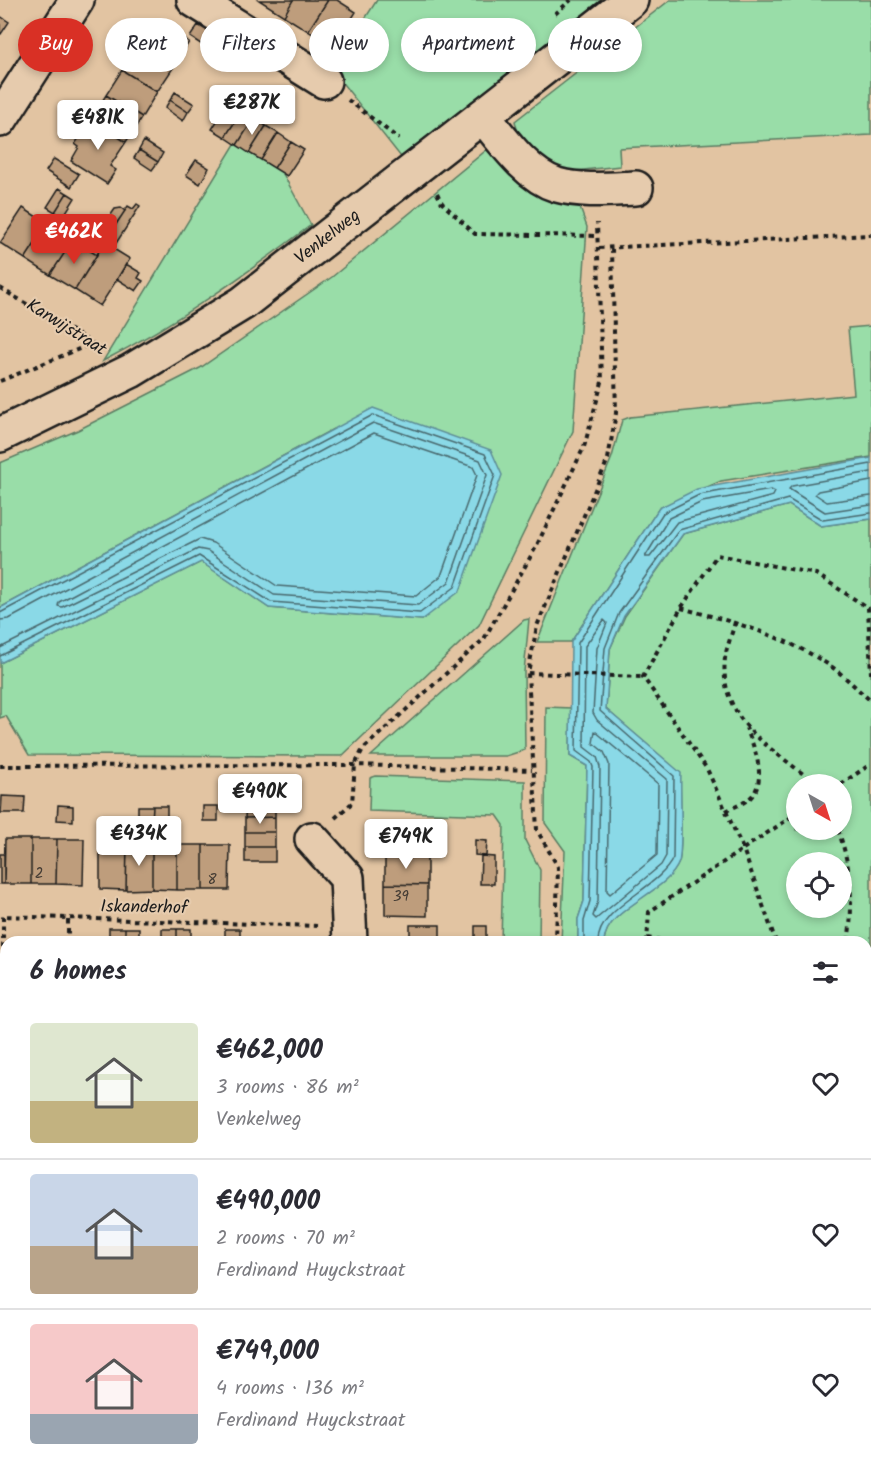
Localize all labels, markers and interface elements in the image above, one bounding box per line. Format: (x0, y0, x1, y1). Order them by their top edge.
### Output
chip: Buy (18, 18, 93, 72)
chip: Rent (105, 18, 188, 72)
chip: Filters (200, 18, 297, 72)
chip: New (309, 18, 389, 72)
chip: Apartment (401, 18, 536, 72)
chip: House (548, 18, 642, 72)
pin: €287K (210, 85, 294, 136)
text: €287K (223, 88, 281, 120)
pin: €481K (56, 100, 140, 151)
text: €481K (71, 103, 125, 135)
street label: Venkelweg (288, 202, 367, 272)
pin: €462K (32, 214, 116, 265)
text: €462K (45, 217, 103, 249)
street label: Karwijstraat (20, 292, 113, 365)
pin: €490K (218, 774, 302, 825)
north arrow (786, 774, 852, 840)
map controls (786, 774, 852, 918)
text: €490K (232, 777, 288, 809)
pin: €434K (97, 816, 181, 867)
text: €434K (110, 819, 168, 851)
pin: €749K (364, 819, 448, 870)
text: €749K (378, 822, 434, 854)
button: locate (786, 852, 852, 918)
house number: 2 (35, 862, 43, 886)
house number: 8 (207, 868, 217, 892)
house number: 39 (393, 885, 410, 909)
street label: Iskanderhof (100, 893, 190, 923)
text: 6 homes (30, 951, 127, 993)
icon: filters (809, 956, 842, 989)
text: €462,000 (216, 1030, 323, 1072)
icon: home (78, 1047, 150, 1119)
icon: heart (809, 1067, 842, 1100)
text: 3 rooms · 86 m² (216, 1072, 359, 1104)
text: Venkelweg (216, 1104, 302, 1136)
text: €490,000 (216, 1181, 320, 1223)
icon: home (78, 1198, 150, 1270)
icon: heart (809, 1218, 842, 1251)
text: 2 rooms · 70 m² (216, 1223, 355, 1255)
text: Ferdinand Huyckstraat (216, 1255, 406, 1287)
text: €749,000 (216, 1331, 319, 1373)
icon: home (78, 1348, 150, 1420)
icon: heart (809, 1368, 842, 1401)
text: 4 rooms · 136 m² (216, 1373, 364, 1405)
text: Ferdinand Huyckstraat (216, 1405, 406, 1437)

